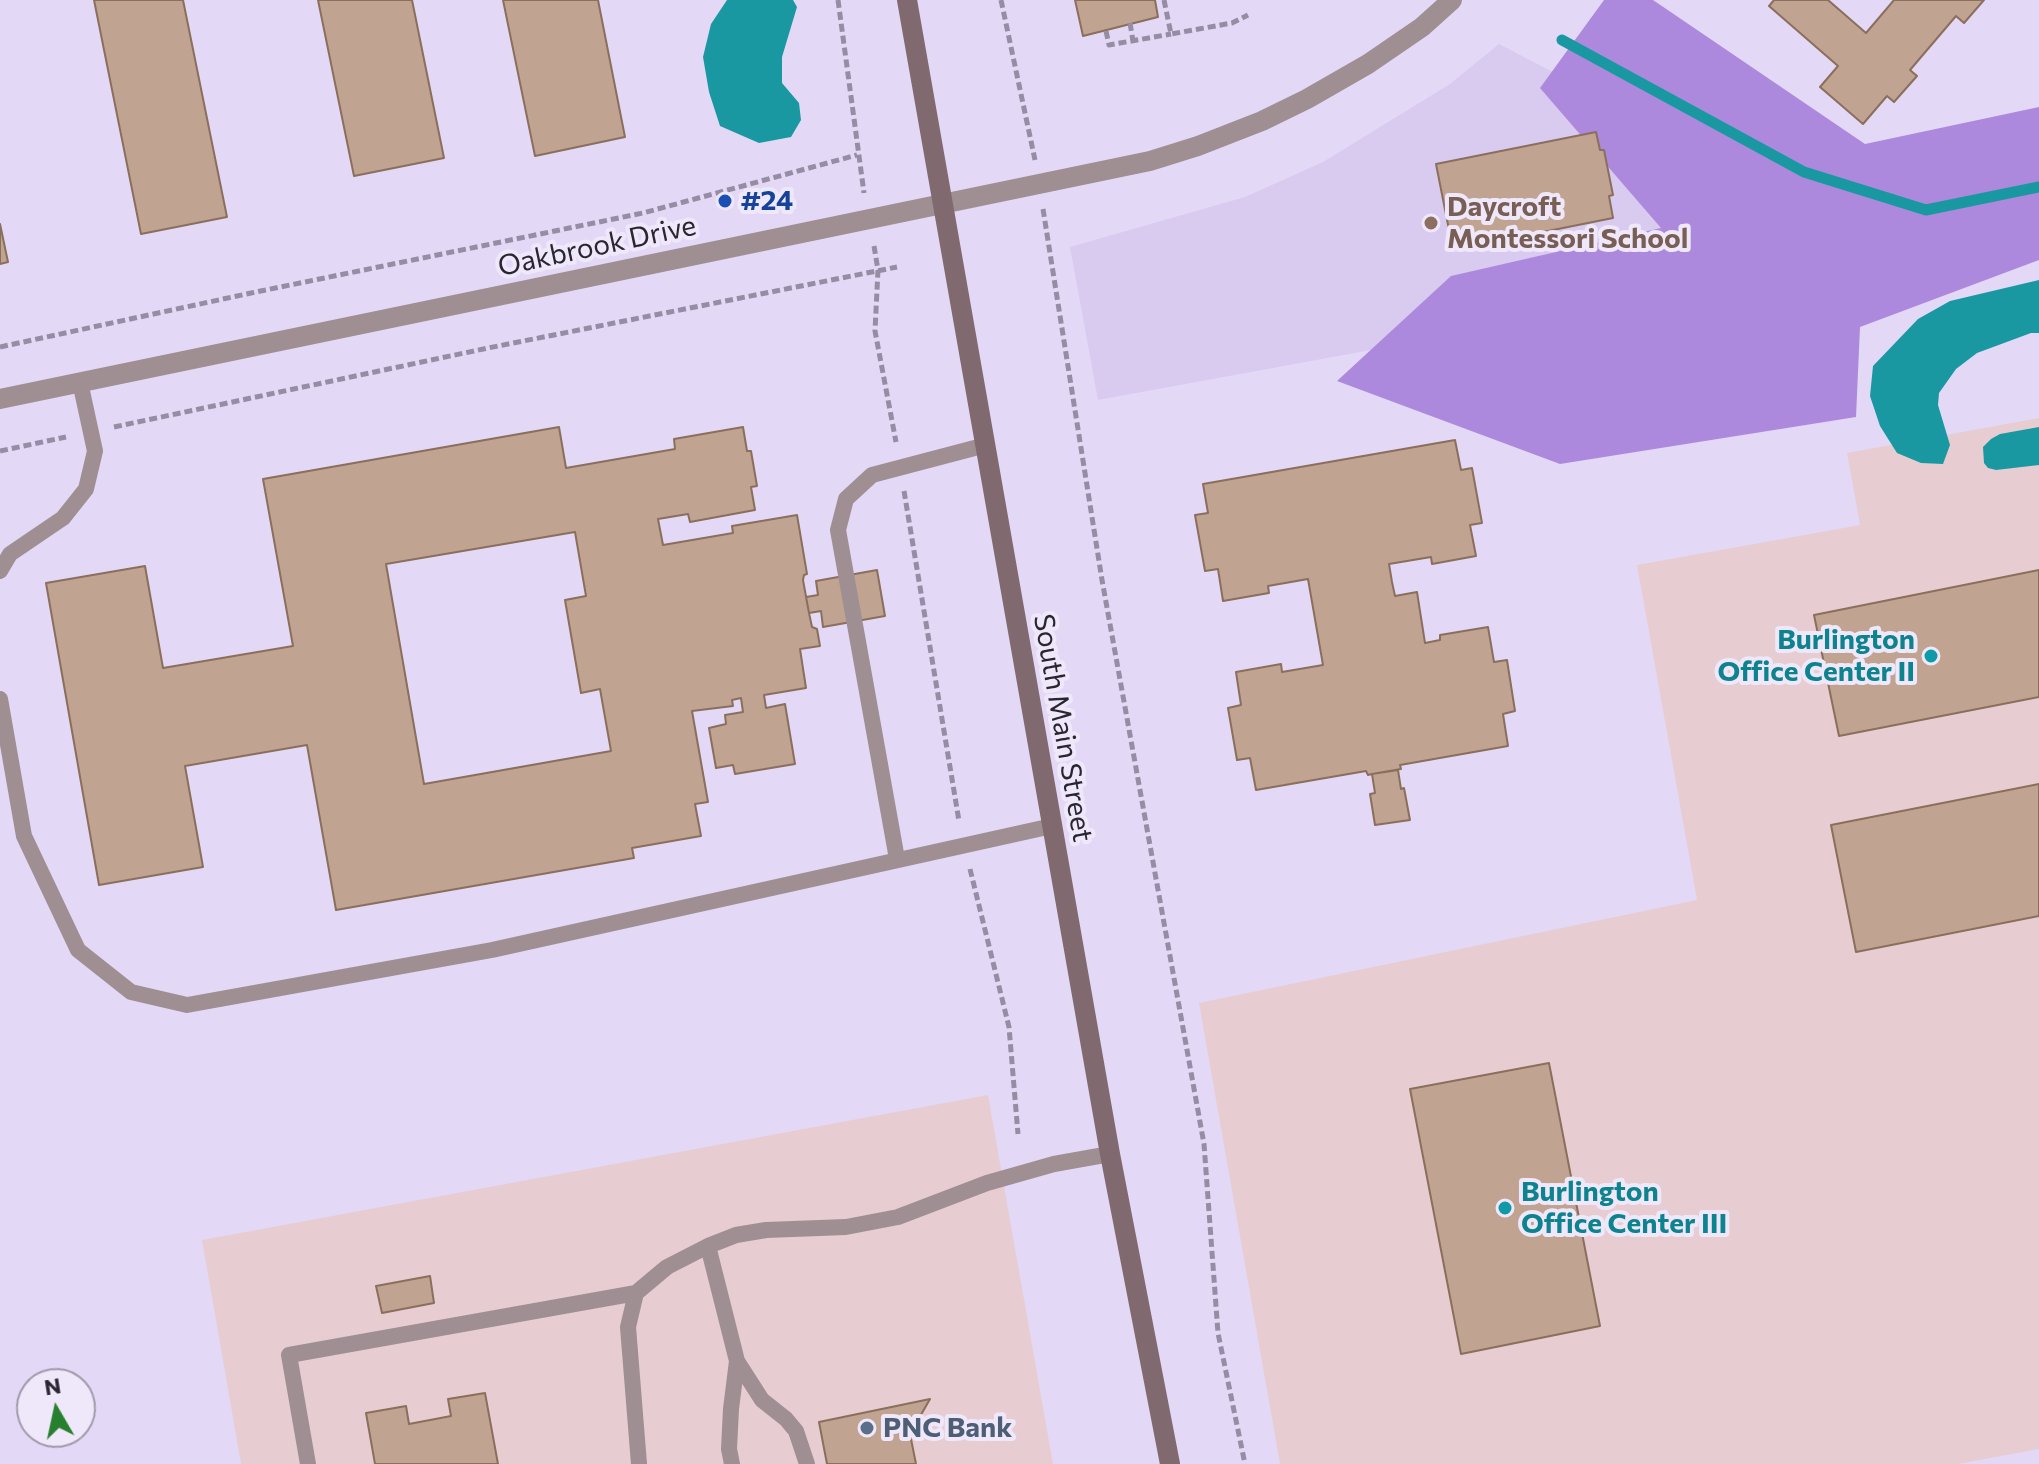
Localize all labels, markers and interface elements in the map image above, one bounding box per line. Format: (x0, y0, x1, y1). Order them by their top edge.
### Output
place label: #24 (741, 184, 793, 218)
place label: Daycroft Montessori School (1447, 190, 1688, 256)
marker: #24 (716, 192, 734, 210)
street label: Oakbrook Drive (495, 209, 699, 283)
marker: Daycroft Montessori School (1422, 214, 1440, 232)
street label: South Main Street (1026, 612, 1100, 844)
place label: Burlington Office Center II (1718, 623, 1915, 689)
marker: Burlington Office Center II (1922, 647, 1940, 665)
place label: Burlington Office Center III (1521, 1175, 1727, 1241)
marker: Burlington Office Center III (1496, 1199, 1514, 1217)
north arrow (16, 1368, 96, 1448)
text: N (42, 1371, 63, 1400)
place label: PNC Bank (883, 1411, 1012, 1445)
marker: PNC Bank (858, 1419, 876, 1437)

